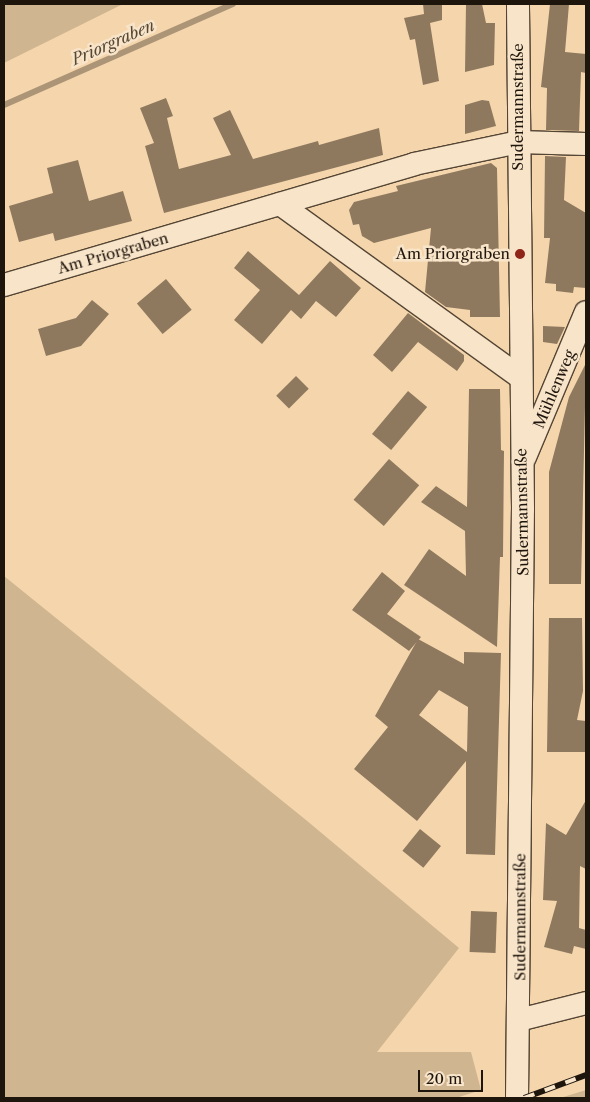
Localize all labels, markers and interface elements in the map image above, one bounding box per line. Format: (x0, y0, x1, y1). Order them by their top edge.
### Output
water label: Priorgraben (69, 15, 157, 69)
street label: Sudermannstraße (509, 43, 527, 171)
street label: Am Priorgraben (56, 229, 170, 277)
place label: Am Priorgraben (396, 245, 510, 263)
marker: Am Priorgraben (514, 248, 526, 260)
street label: Mühlenweg (529, 347, 579, 431)
street label: Sudermannstraße (512, 448, 532, 576)
street label: Sudermannstraße (511, 853, 529, 981)
scale bar (420, 1060, 485, 1092)
text: 20 m (426, 1069, 462, 1088)

